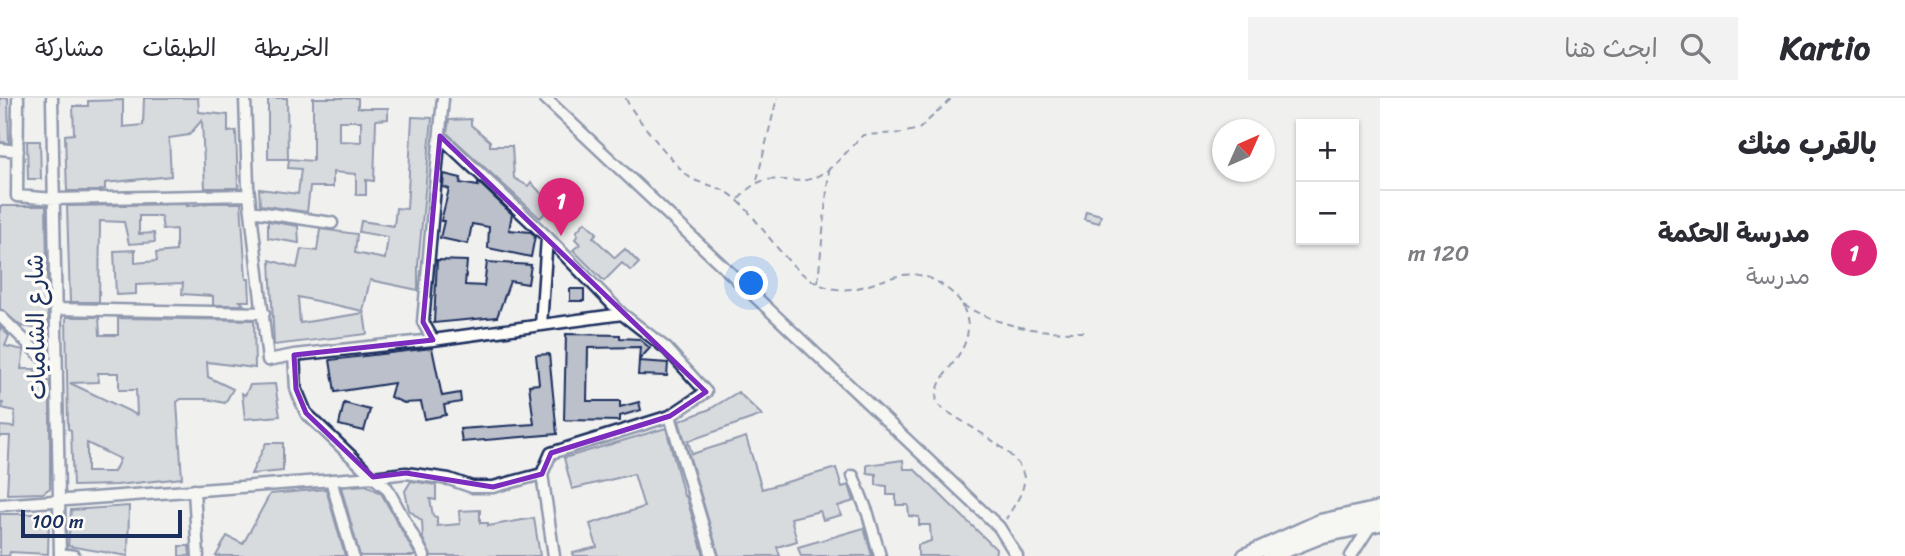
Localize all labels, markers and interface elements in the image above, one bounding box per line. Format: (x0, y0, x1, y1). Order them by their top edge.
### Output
search box (1248, 17, 1738, 80)
text: Kartio (1780, 19, 1870, 77)
text: ابحث هنا (1564, 25, 1658, 71)
text: مشاركة (35, 27, 104, 69)
text: الطبقات (142, 27, 217, 69)
text: الخريطة (255, 27, 329, 69)
icon: search (1676, 29, 1714, 67)
text: بالقرب منك (1738, 117, 1877, 171)
north arrow (1212, 119, 1275, 182)
map controls (1296, 119, 1359, 245)
button: + (1296, 119, 1359, 182)
pin: 1 (538, 178, 584, 236)
button: − (1296, 182, 1359, 245)
text: مدرسة الحكمة (1658, 210, 1810, 256)
text: 120 m (1408, 233, 1469, 274)
text: 1 (1849, 233, 1859, 274)
street label: شارع الشاميات (14, 254, 58, 400)
text: مدرسة (1746, 256, 1810, 297)
your location (734, 266, 768, 300)
text: 100 m (32, 505, 84, 538)
scale bar (21, 507, 182, 539)

